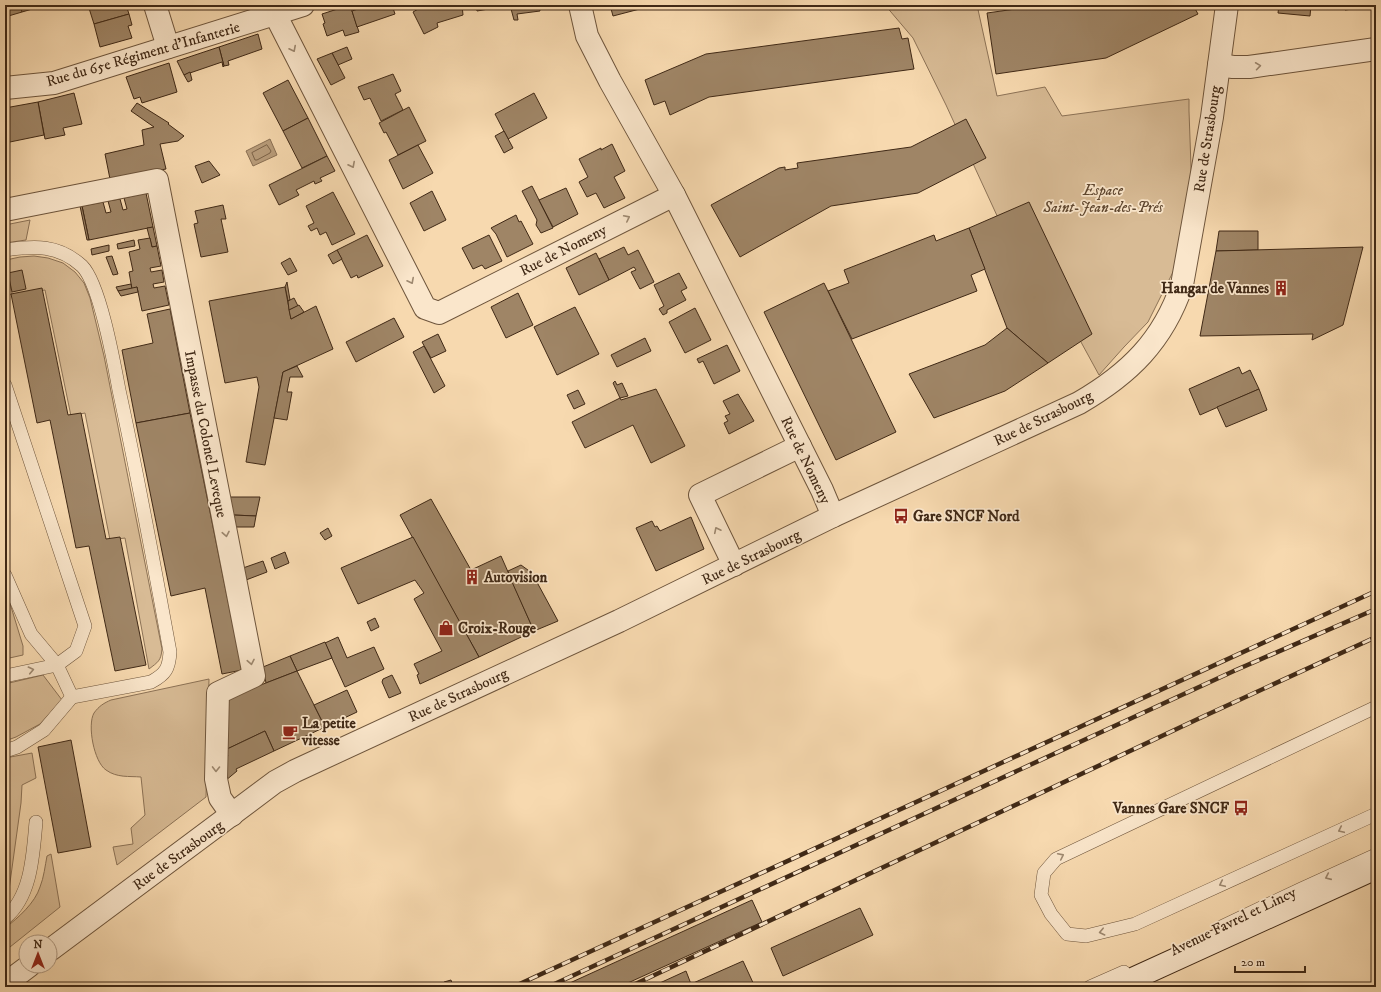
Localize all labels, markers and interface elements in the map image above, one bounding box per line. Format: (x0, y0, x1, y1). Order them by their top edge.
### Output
street label: Rue du 65e Régiment d'Infanterie (44, 18, 242, 91)
one-way arrow (288, 45, 296, 52)
one-way arrow (1255, 62, 1261, 71)
street label: Rue de Strasbourg (1190, 84, 1225, 194)
one-way arrow (347, 161, 355, 168)
park label: Espace Saint-Jean-des-Prés (1042, 181, 1163, 217)
one-way arrow (623, 215, 631, 223)
street label: Rue de Nomeny (517, 220, 611, 281)
one-way arrow (406, 277, 414, 284)
place label: Hangar de Vannes (1161, 279, 1269, 298)
building icon: Hangar de Vannes (1272, 279, 1290, 297)
street label: Impasse du Colonel Leveque (180, 349, 231, 519)
street label: Rue de Strasbourg (991, 386, 1096, 451)
street label: Rue de Nomeny (776, 413, 835, 508)
bus stop icon: Gare SNCF Nord (892, 507, 910, 525)
place label: Gare SNCF Nord (913, 507, 1020, 526)
street label: Rue de Strasbourg (699, 525, 804, 590)
one-way arrow (714, 527, 722, 534)
one-way arrow (221, 531, 230, 537)
building icon: Autovision (463, 568, 481, 586)
place label: Autovision (483, 568, 548, 587)
shop icon: Croix-Rouge (437, 619, 455, 637)
place label: Croix-Rouge (458, 619, 537, 638)
one-way arrow (246, 659, 255, 665)
street label: Rue de Strasbourg (405, 664, 512, 727)
one-way arrow (28, 667, 34, 675)
place label: La petite vitesse (301, 714, 357, 750)
cafe icon: La petite vitesse (281, 723, 299, 741)
one-way arrow (212, 766, 220, 772)
place label: Vannes Gare SNCF (1112, 799, 1230, 818)
bus stop icon: Vannes Gare SNCF (1232, 799, 1250, 817)
street label: Rue de Strasbourg (129, 816, 228, 895)
one-way arrow (1337, 825, 1345, 833)
one-way arrow (1057, 853, 1065, 861)
one-way arrow (1324, 872, 1332, 880)
one-way arrow (1219, 879, 1227, 887)
street label: Avenue Favrel et Lincy (1167, 882, 1300, 960)
one-way arrow (1099, 927, 1106, 936)
north arrow (18, 934, 58, 974)
text: N (33, 938, 43, 952)
scale bar (1235, 948, 1305, 974)
text: 20 m (1241, 955, 1265, 970)

